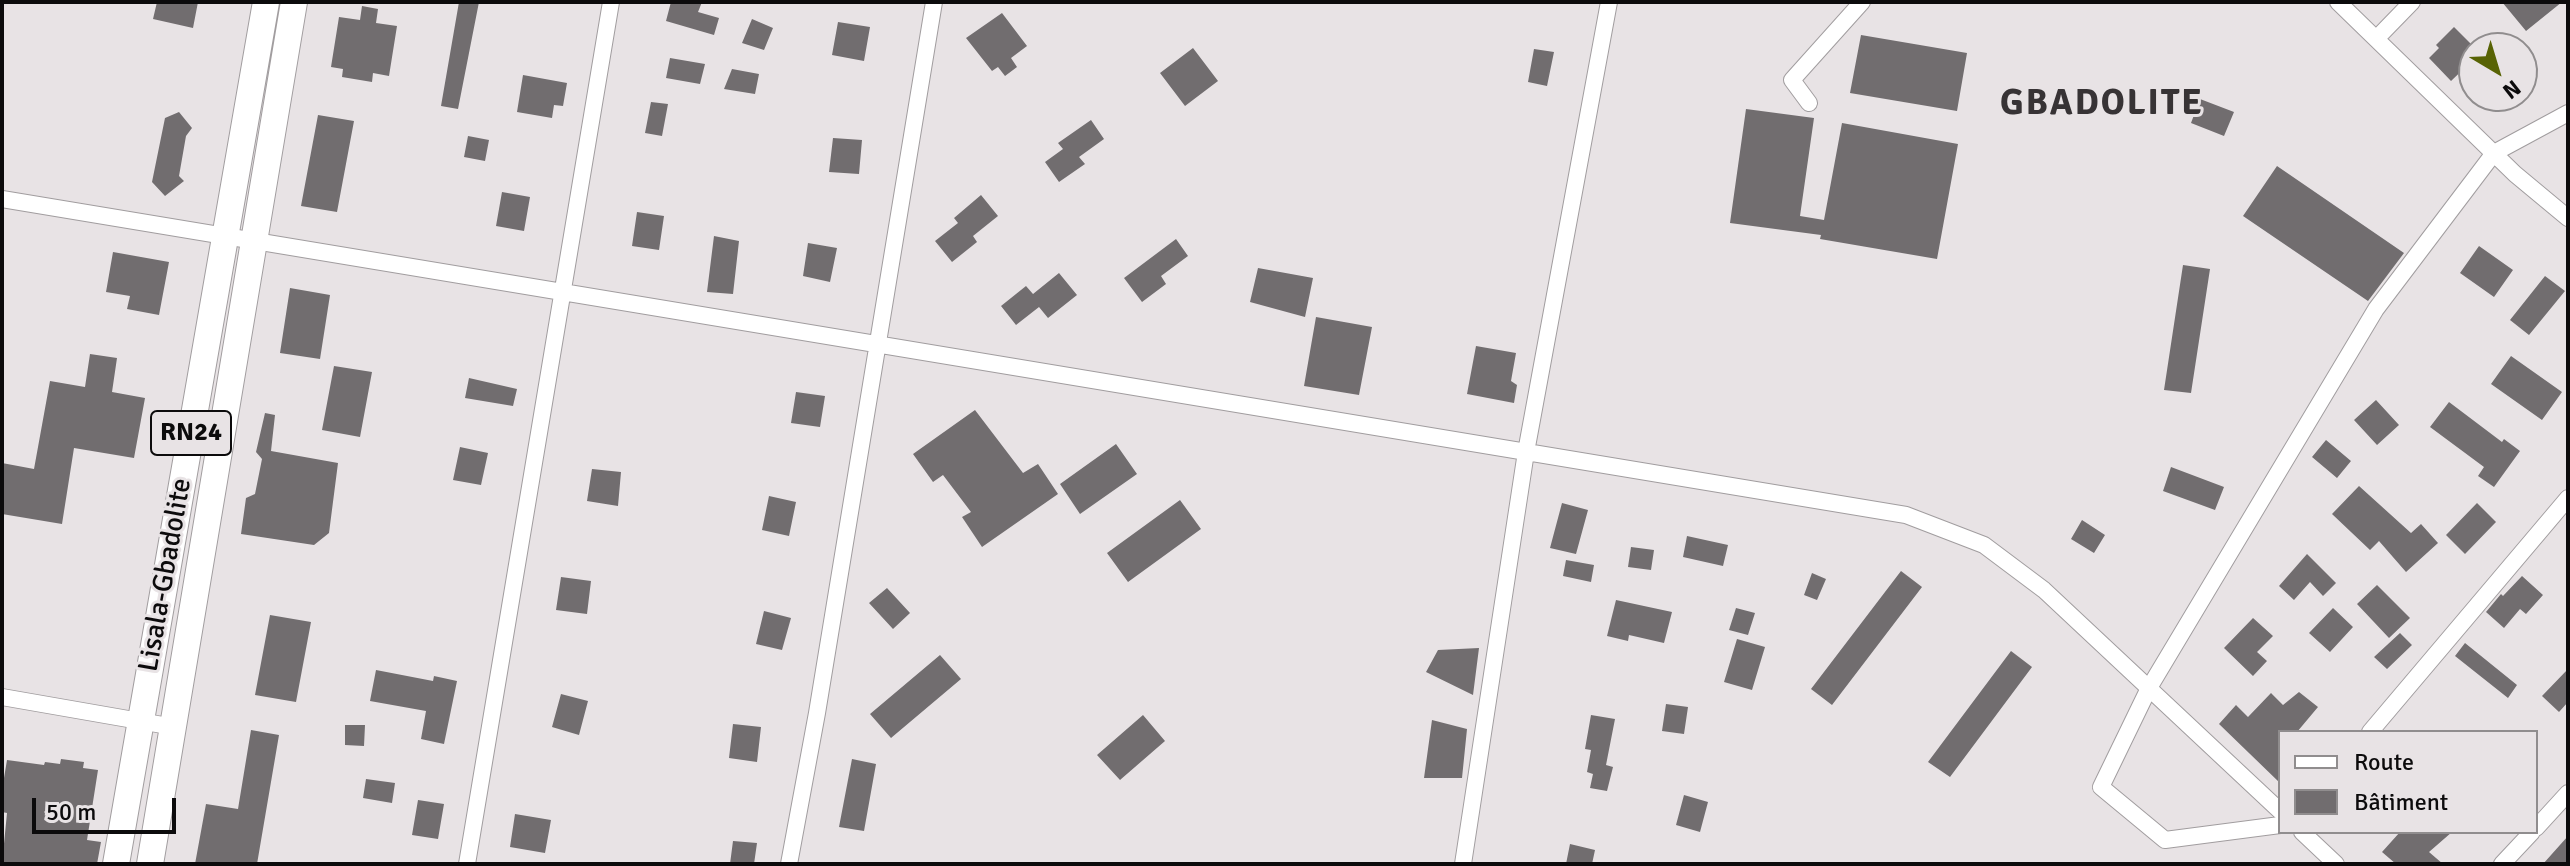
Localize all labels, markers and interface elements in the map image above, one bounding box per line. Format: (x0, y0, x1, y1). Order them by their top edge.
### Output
north arrow (2458, 32, 2538, 112)
text: N (2498, 74, 2526, 105)
district label: GBADOLITE (2000, 83, 2204, 127)
road number: RN24 (151, 411, 231, 455)
street label: Lisala-Gbadolite (132, 476, 200, 674)
legend (2278, 730, 2538, 834)
text: Route (2354, 747, 2414, 777)
scale bar (36, 782, 180, 832)
text: Bâtiment (2354, 787, 2448, 817)
text: 50 m (46, 797, 96, 827)

